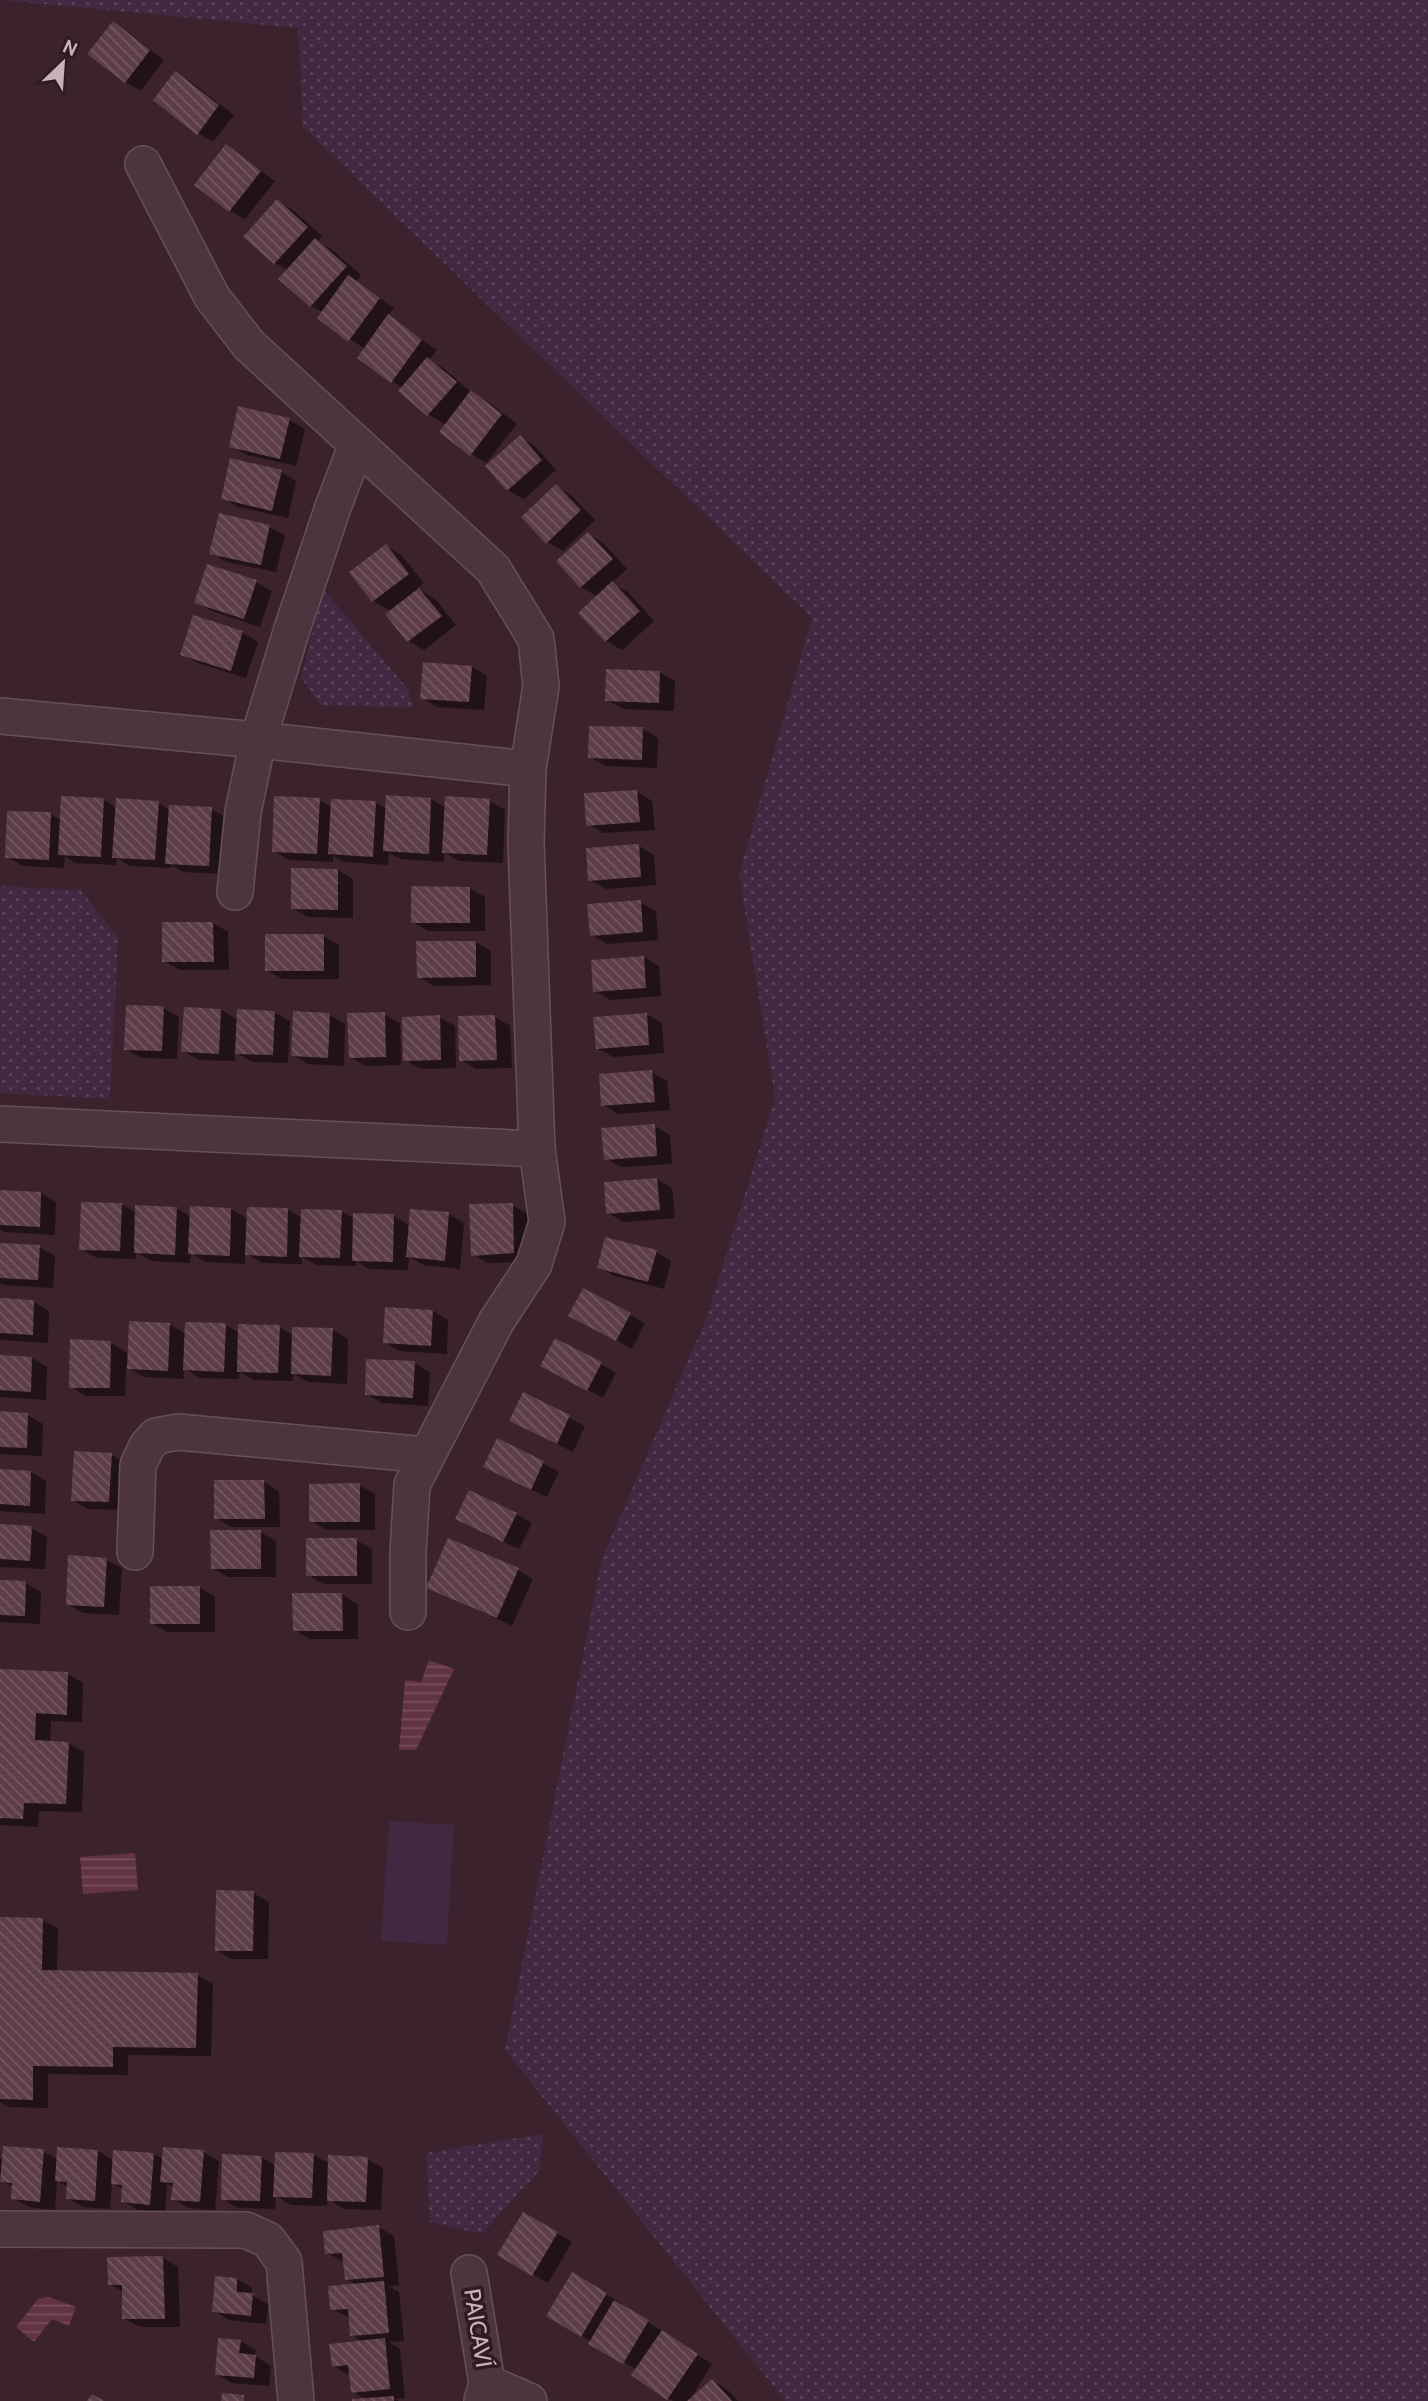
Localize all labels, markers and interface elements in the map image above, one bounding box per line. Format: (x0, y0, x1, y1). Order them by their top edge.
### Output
north arrow (28, 28, 98, 98)
text: N (59, 35, 81, 61)
street label: PAICAVÍ (458, 2286, 499, 2370)

